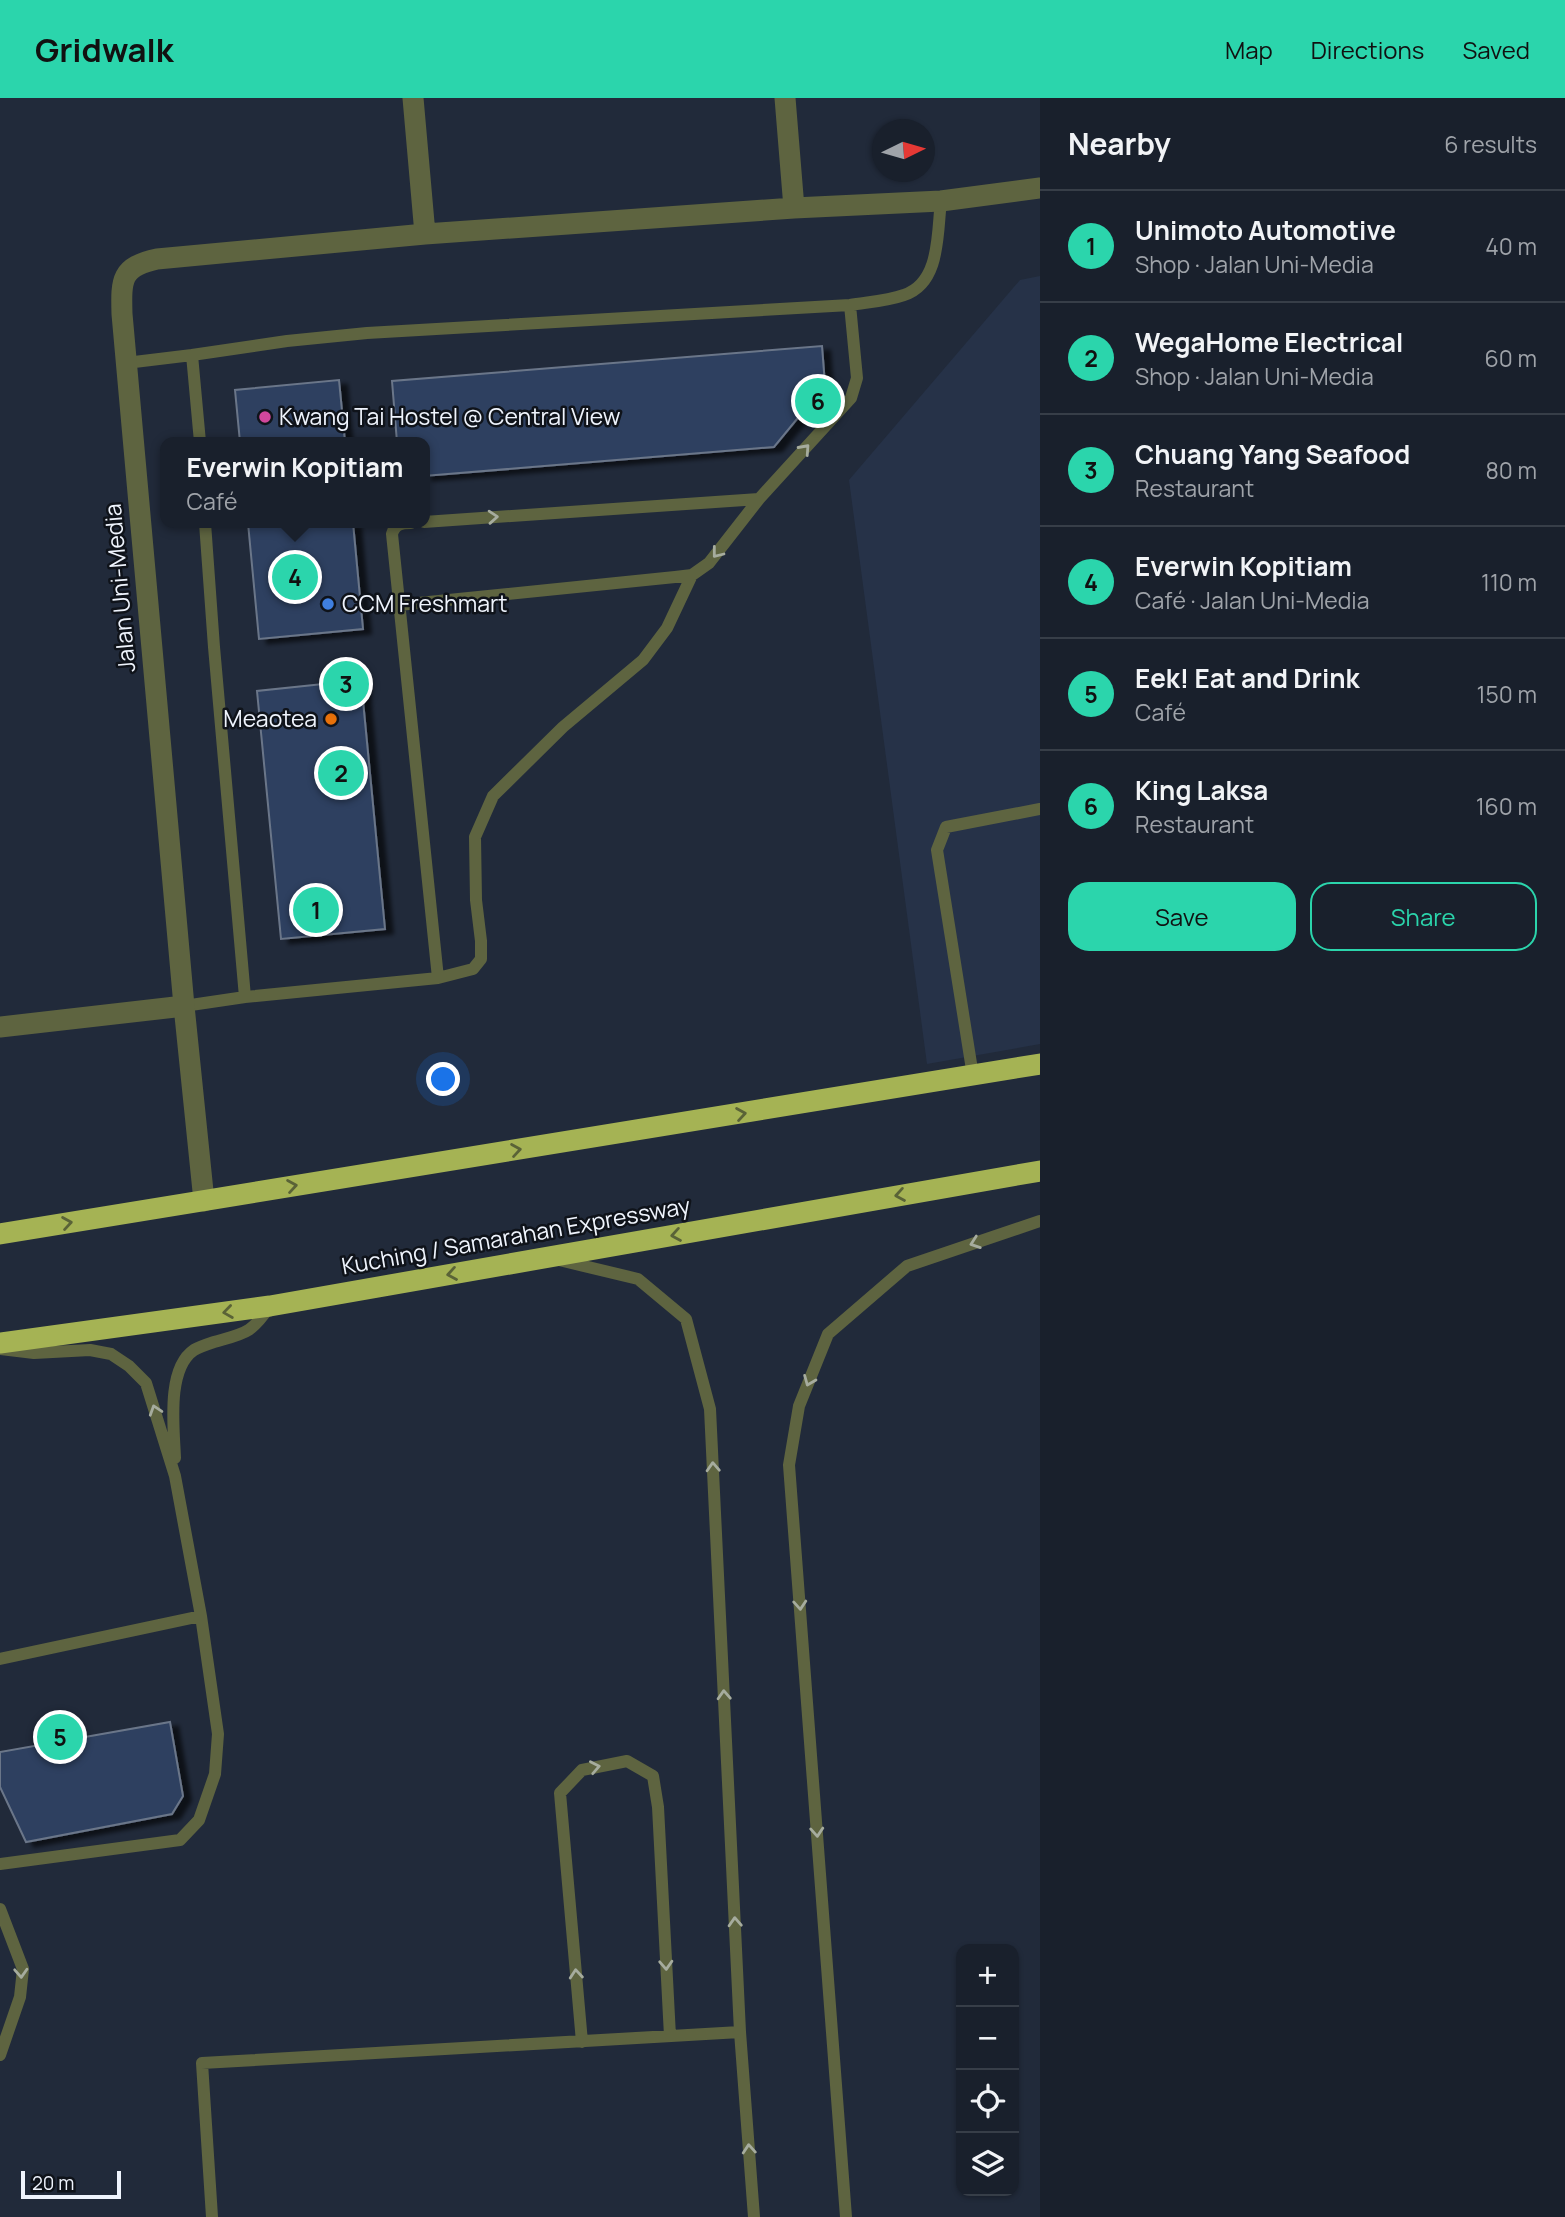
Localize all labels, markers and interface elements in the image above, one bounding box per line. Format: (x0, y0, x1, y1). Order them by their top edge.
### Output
text: Gridwalk (35, 27, 173, 72)
text: Map (1225, 33, 1273, 66)
text: Directions (1311, 33, 1424, 66)
text: Saved (1462, 33, 1530, 66)
north arrow (872, 119, 935, 182)
text: Nearby (1068, 123, 1171, 164)
text: 6 results (1444, 128, 1537, 160)
text: Unimoto Automotive (1135, 212, 1396, 248)
text: 1 (1086, 230, 1096, 262)
text: 40 m (1485, 230, 1537, 262)
text: Shop · Jalan Uni-Media (1135, 248, 1374, 280)
text: WegaHome Electrical (1135, 324, 1403, 360)
text: 2 (1084, 342, 1098, 374)
text: 60 m (1485, 342, 1537, 374)
text: Shop · Jalan Uni-Media (1135, 360, 1374, 392)
pin: 6 (795, 375, 841, 427)
place label: Kwang Tai Hostel @ Central View (279, 400, 621, 432)
marker: Kwang Tai Hostel @ Central View (257, 409, 273, 425)
text: Chuang Yang Seafood (1135, 436, 1410, 472)
popup (160, 437, 430, 528)
one-way arrow (797, 444, 809, 457)
text: Everwin Kopitiam (187, 449, 403, 485)
text: 3 (1084, 454, 1098, 486)
text: 80 m (1486, 454, 1537, 486)
text: Restaurant (1135, 472, 1254, 504)
text: Café (187, 485, 237, 517)
street label: Jalan Uni-Media (96, 502, 142, 674)
one-way arrow (487, 510, 498, 525)
one-way arrow (713, 545, 726, 558)
text: Everwin Kopitiam (1135, 548, 1352, 584)
pin: 4 (272, 551, 318, 603)
text: 4 (1084, 566, 1098, 598)
text: 110 m (1481, 566, 1537, 598)
text: Café · Jalan Uni-Media (1135, 584, 1369, 616)
place label: CCM Freshmart (342, 587, 507, 619)
marker: CCM Freshmart (320, 596, 336, 612)
pin: 3 (323, 658, 369, 710)
text: Eek! Eat and Drink (1135, 660, 1359, 696)
text: 5 (1084, 678, 1098, 710)
text: 150 m (1477, 678, 1537, 710)
text: Café (1135, 696, 1186, 728)
place label: Meaotea (223, 702, 317, 734)
marker: Meaotea (323, 711, 339, 727)
pin: 2 (318, 747, 364, 799)
text: King Laksa (1135, 772, 1268, 808)
text: 6 (1084, 790, 1098, 822)
text: 160 m (1476, 790, 1537, 822)
text: Restaurant (1135, 808, 1254, 840)
button: Save (1068, 882, 1296, 951)
button: Share (1310, 882, 1537, 951)
pin: 1 (293, 884, 339, 936)
your location (426, 1062, 460, 1096)
one-way arrow (735, 1106, 747, 1121)
one-way arrow (511, 1143, 522, 1158)
one-way arrow (286, 1179, 298, 1194)
one-way arrow (894, 1187, 906, 1202)
street label: Kuching / Samarahan Expressway (339, 1189, 693, 1281)
one-way arrow (61, 1216, 73, 1231)
one-way arrow (670, 1226, 682, 1241)
one-way arrow (970, 1235, 982, 1249)
one-way arrow (446, 1266, 458, 1281)
one-way arrow (222, 1304, 234, 1319)
one-way arrow (803, 1374, 817, 1386)
one-way arrow (149, 1405, 163, 1417)
one-way arrow (706, 1462, 721, 1473)
one-way arrow (792, 1600, 807, 1611)
one-way arrow (717, 1689, 732, 1700)
pin: 5 (37, 1711, 83, 1763)
one-way arrow (589, 1760, 601, 1775)
one-way arrow (809, 1827, 824, 1838)
one-way arrow (728, 1916, 743, 1927)
map controls (956, 1944, 1019, 2196)
button: + (956, 1944, 1019, 2007)
one-way arrow (659, 1960, 674, 1971)
one-way arrow (14, 1968, 29, 1979)
one-way arrow (569, 1968, 584, 1979)
button: − (956, 2007, 1019, 2070)
button: locate (956, 2070, 1019, 2133)
button: layers (956, 2133, 1019, 2196)
one-way arrow (742, 2143, 757, 2154)
scale bar (21, 2168, 121, 2200)
text: 20 m (32, 2170, 74, 2196)

